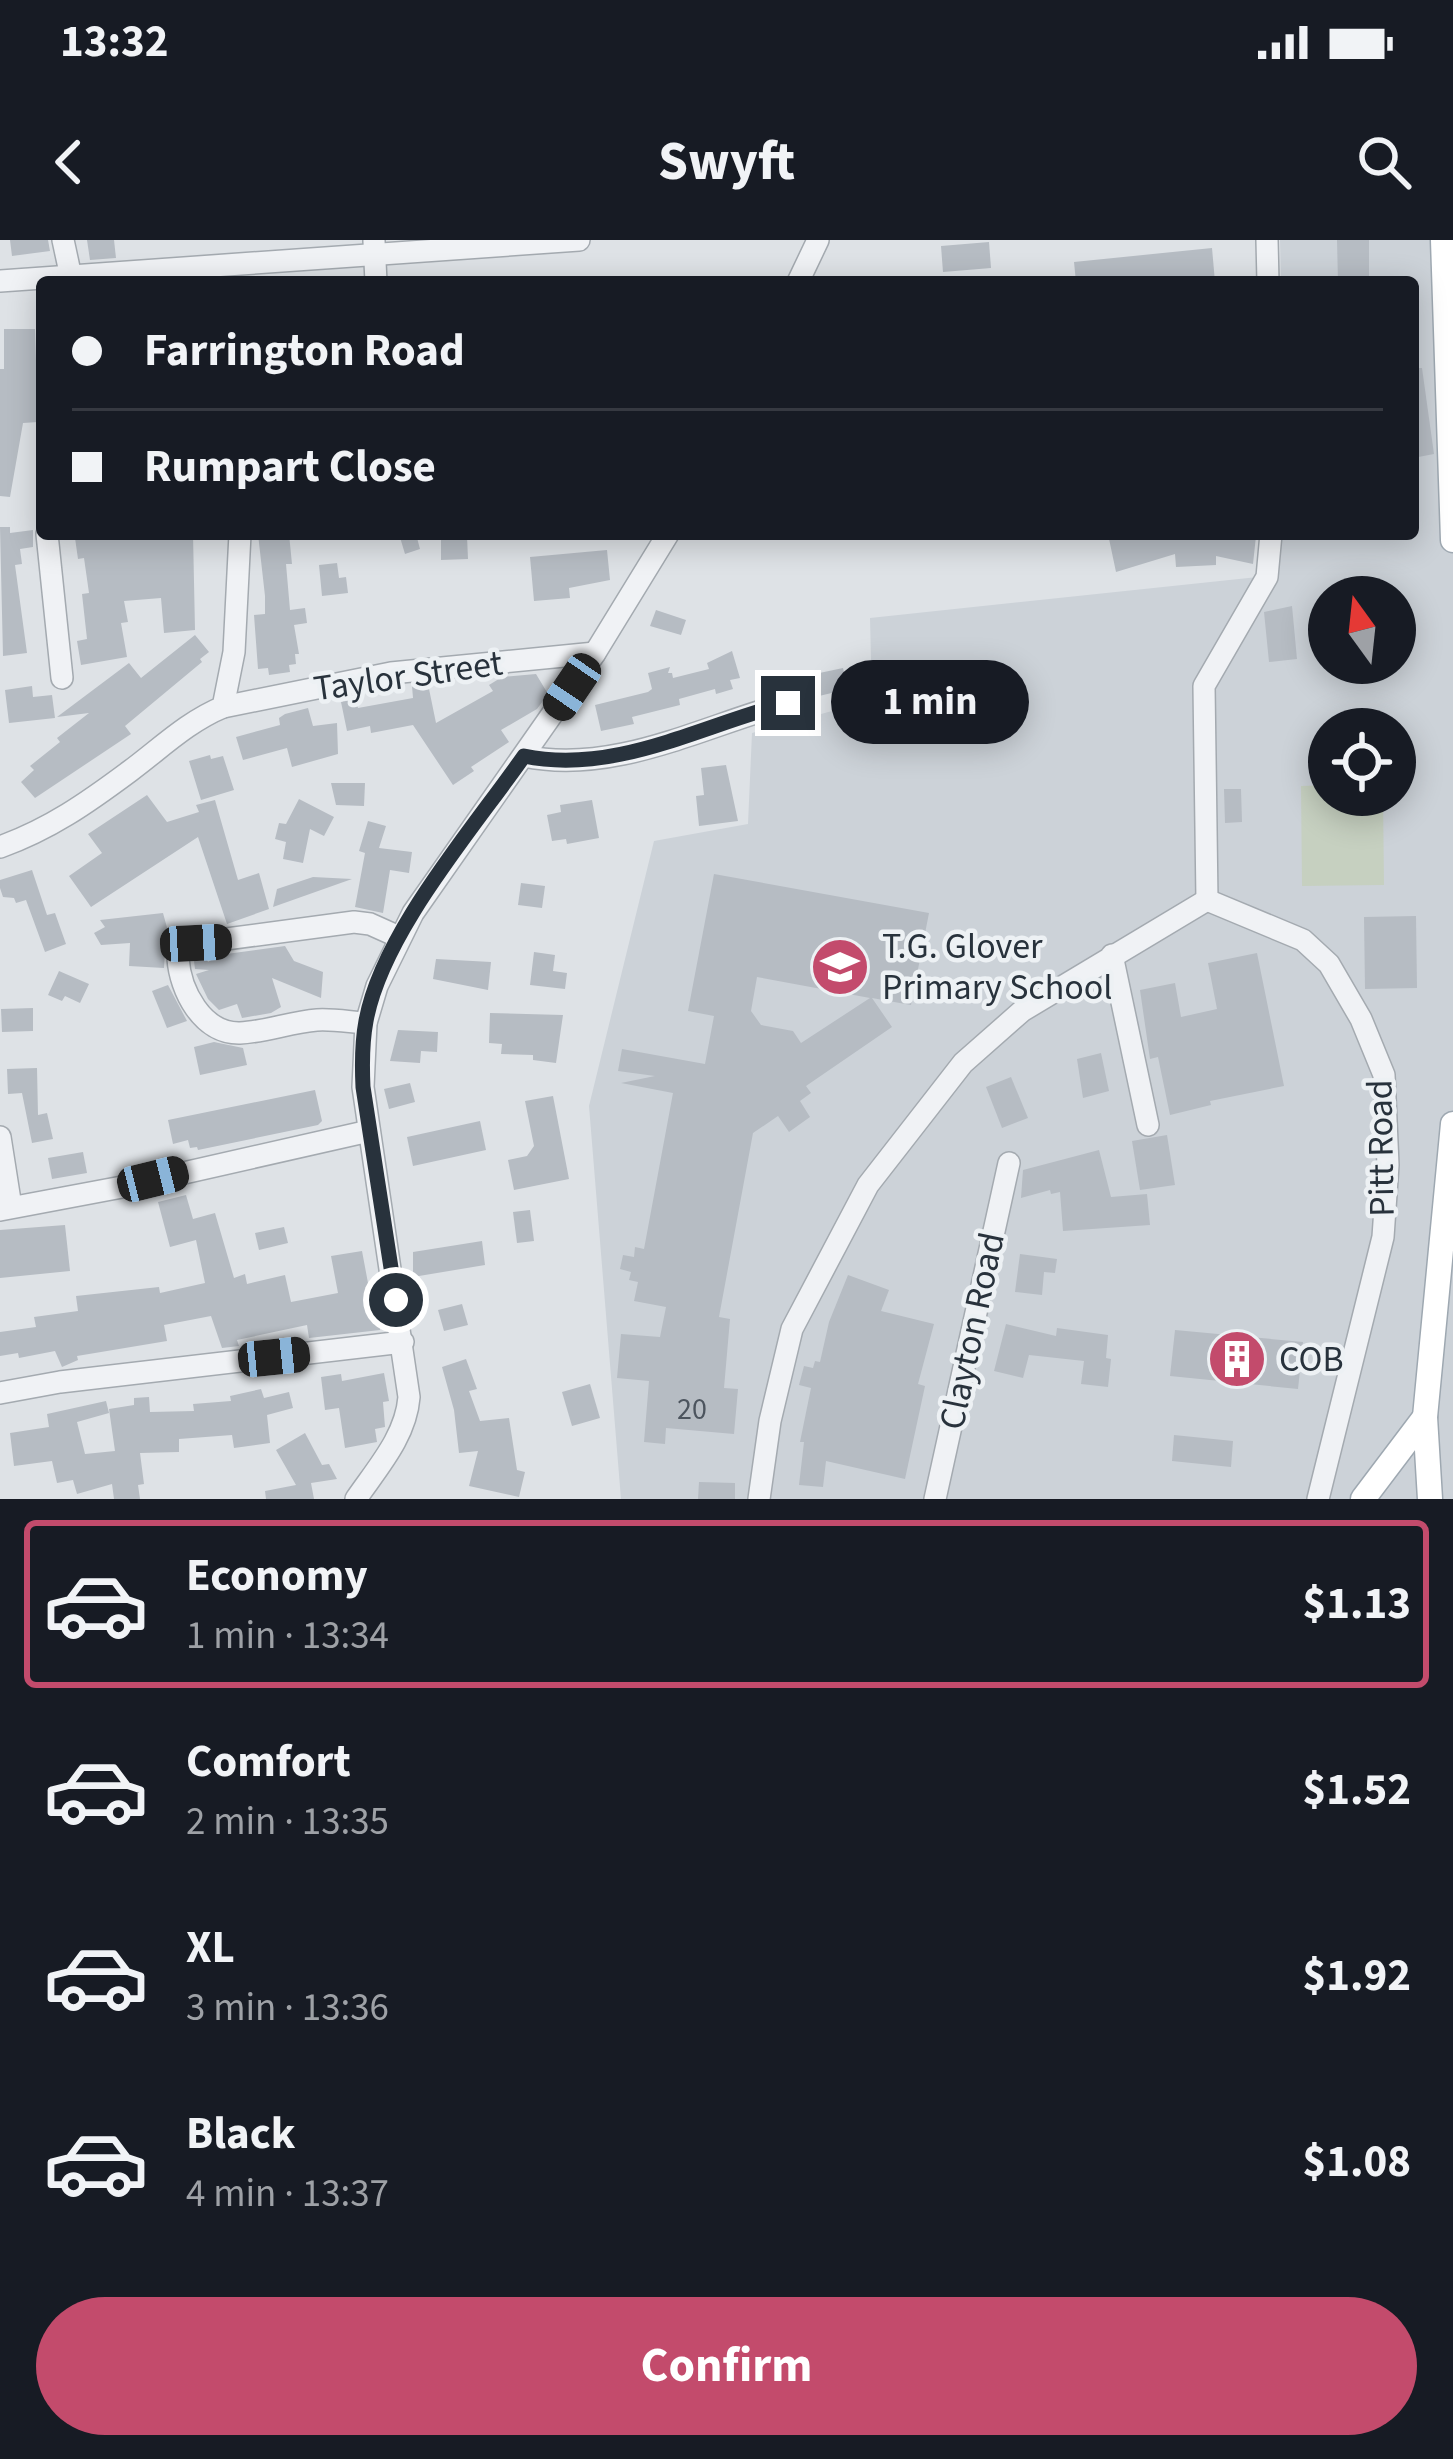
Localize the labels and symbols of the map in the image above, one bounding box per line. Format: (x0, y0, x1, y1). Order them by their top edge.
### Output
north arrow (1308, 576, 1416, 684)
street label: Taylor Street (310, 638, 506, 714)
car (537, 647, 607, 727)
callout: 1 min (830, 661, 1028, 745)
route end (761, 676, 815, 730)
place label: T.G. Glover Primary School (882, 921, 1113, 1013)
car (159, 923, 233, 963)
school or university icon: T.G. Glover Primary School (809, 936, 871, 998)
street label: Pitt Road (1354, 1079, 1408, 1217)
car (114, 1153, 192, 1205)
street label: Clayton Road (926, 1228, 1018, 1434)
route start (369, 1273, 423, 1327)
building icon: COB (1206, 1328, 1268, 1390)
place label: COB (1279, 1334, 1344, 1385)
car (236, 1335, 312, 1379)
house number: 20 (677, 1388, 707, 1431)

